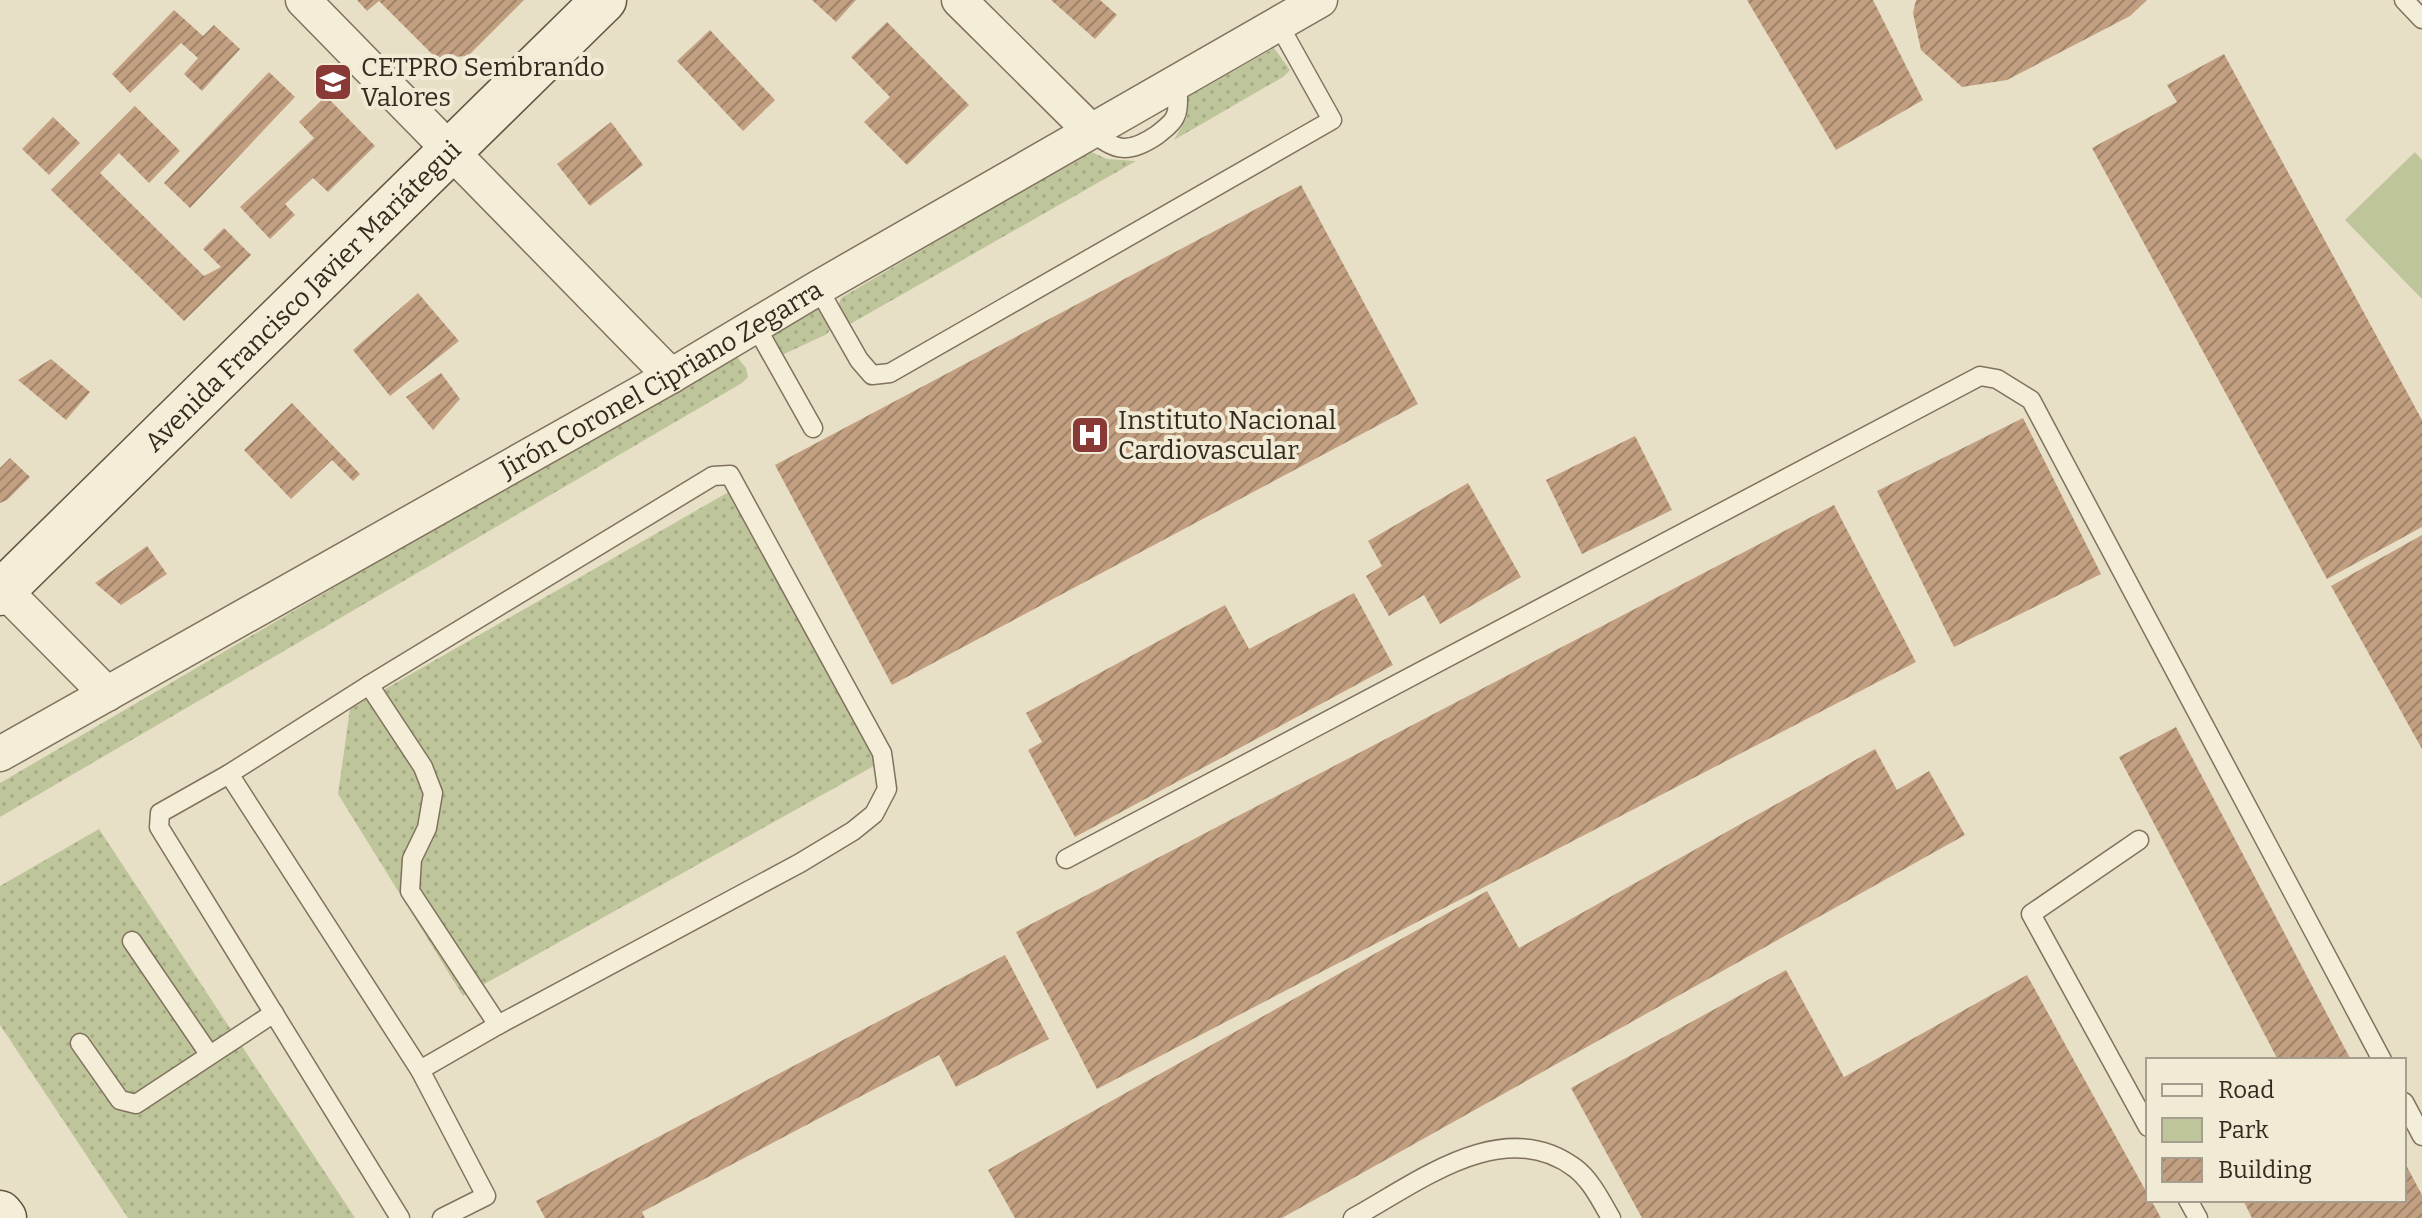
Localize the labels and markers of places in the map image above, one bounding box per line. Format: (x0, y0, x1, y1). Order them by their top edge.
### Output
place label: CETPRO Sembrando Valores (361, 52, 605, 113)
school or university icon: CETPRO Sembrando Valores (312, 61, 354, 103)
place label: Instituto Nacional Cardiovascular (1118, 405, 1336, 466)
hospital icon: Instituto Nacional Cardiovascular (1069, 414, 1111, 456)

